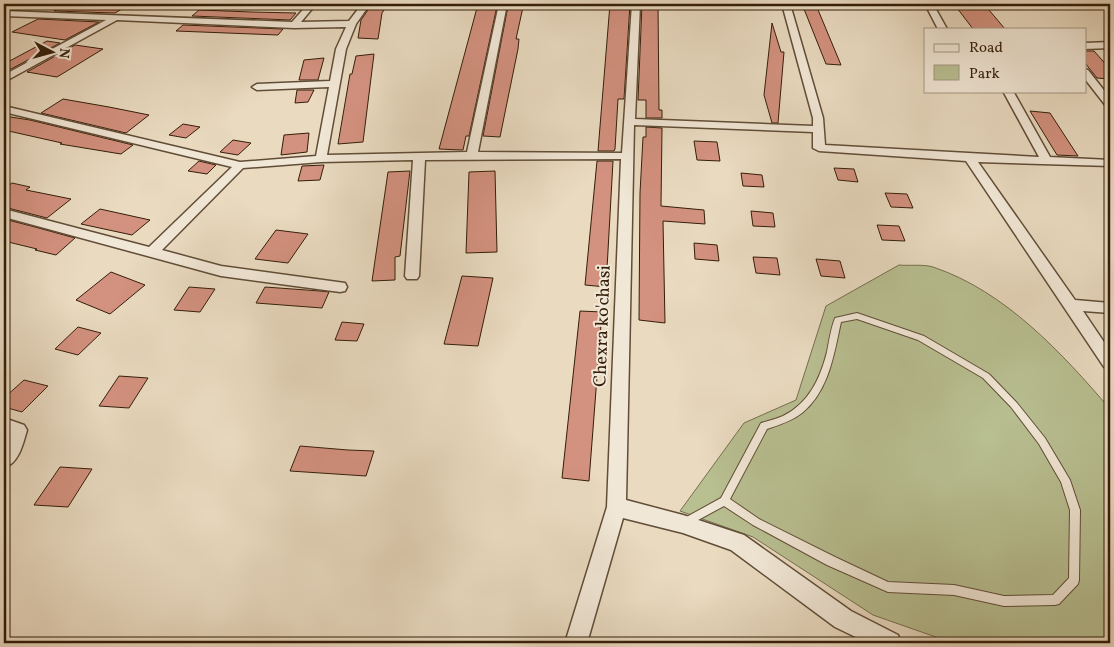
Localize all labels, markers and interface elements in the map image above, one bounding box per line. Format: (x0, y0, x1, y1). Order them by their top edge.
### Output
north arrow (28, 28, 78, 78)
legend (924, 28, 1086, 92)
text: Road (969, 38, 1003, 59)
text: N (53, 47, 73, 59)
text: Park (969, 64, 1000, 85)
street label: Chexra ko'chasi (588, 265, 618, 387)

